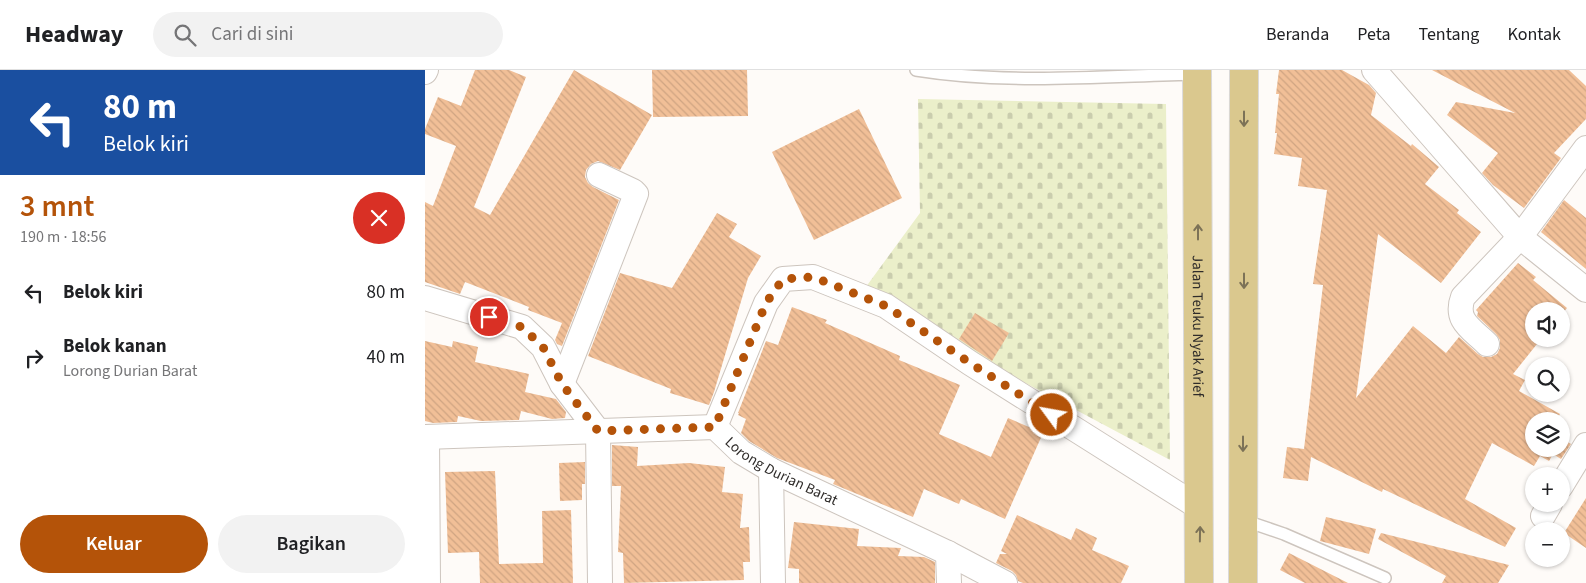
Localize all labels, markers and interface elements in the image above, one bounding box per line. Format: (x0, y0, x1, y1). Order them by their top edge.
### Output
search box (153, 12, 503, 57)
text: Headway (25, 17, 123, 52)
icon: search (171, 21, 199, 49)
text: Cari di sini (211, 21, 294, 48)
text: Beranda (1266, 22, 1329, 47)
text: Peta (1357, 22, 1390, 47)
text: Tentang (1418, 22, 1479, 47)
text: Kontak (1507, 22, 1561, 47)
text: 80 m (103, 82, 177, 132)
icon: left (20, 90, 85, 155)
one-way arrow (1239, 110, 1249, 126)
text: Belok kiri (103, 128, 189, 160)
text: 3 mnt (20, 185, 94, 228)
button: close (353, 192, 405, 244)
one-way arrow (1193, 224, 1203, 240)
text: 190 m · 18:56 (20, 226, 107, 248)
street label: Jalan Teuku Nyak Arief (1187, 255, 1209, 398)
one-way arrow (1239, 272, 1249, 289)
icon: left (20, 279, 48, 307)
text: Belok kiri (63, 279, 143, 306)
text: 80 m (367, 279, 405, 306)
pin (468, 296, 510, 338)
map controls (1525, 302, 1570, 567)
button: sound (1525, 302, 1570, 347)
icon: arrive (475, 303, 503, 331)
text: Belok kanan (63, 333, 167, 360)
icon: right (20, 344, 48, 372)
text: 40 m (367, 344, 405, 371)
button: search (1525, 357, 1570, 402)
text: Lorong Durian Barat (63, 360, 197, 382)
position arrow (1025, 388, 1077, 440)
button: layers (1525, 412, 1570, 457)
street label: Lorong Durian Barat (721, 432, 841, 510)
one-way arrow (1238, 435, 1248, 451)
button: + (1525, 467, 1570, 512)
button: Keluar (20, 515, 208, 573)
button: Bagikan (218, 515, 405, 573)
button: − (1525, 522, 1570, 567)
one-way arrow (1195, 527, 1205, 543)

